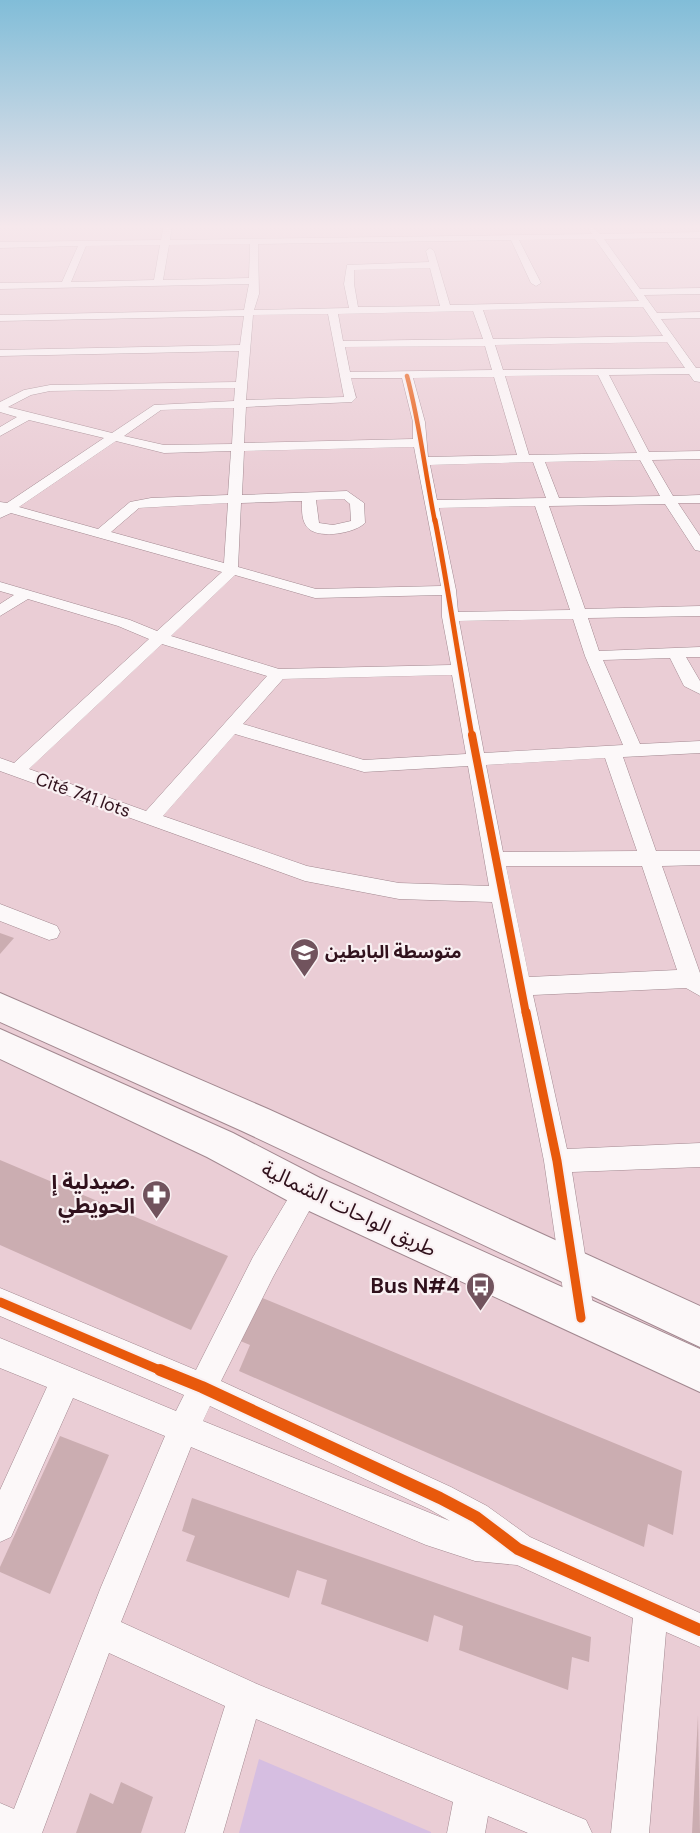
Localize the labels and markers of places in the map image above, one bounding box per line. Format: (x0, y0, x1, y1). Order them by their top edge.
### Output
school or university icon: متوسطة البابطين (288, 936, 320, 978)
place label: متوسطة البابطين (325, 940, 462, 964)
place label: صيدلية إ. الحويطي (52, 1168, 135, 1223)
pharmacy icon: صيدلية إ. الحويطي (140, 1178, 172, 1220)
bus stop icon: Bus N#4 (465, 1270, 497, 1312)
place label: Bus N#4 (371, 1272, 460, 1300)

